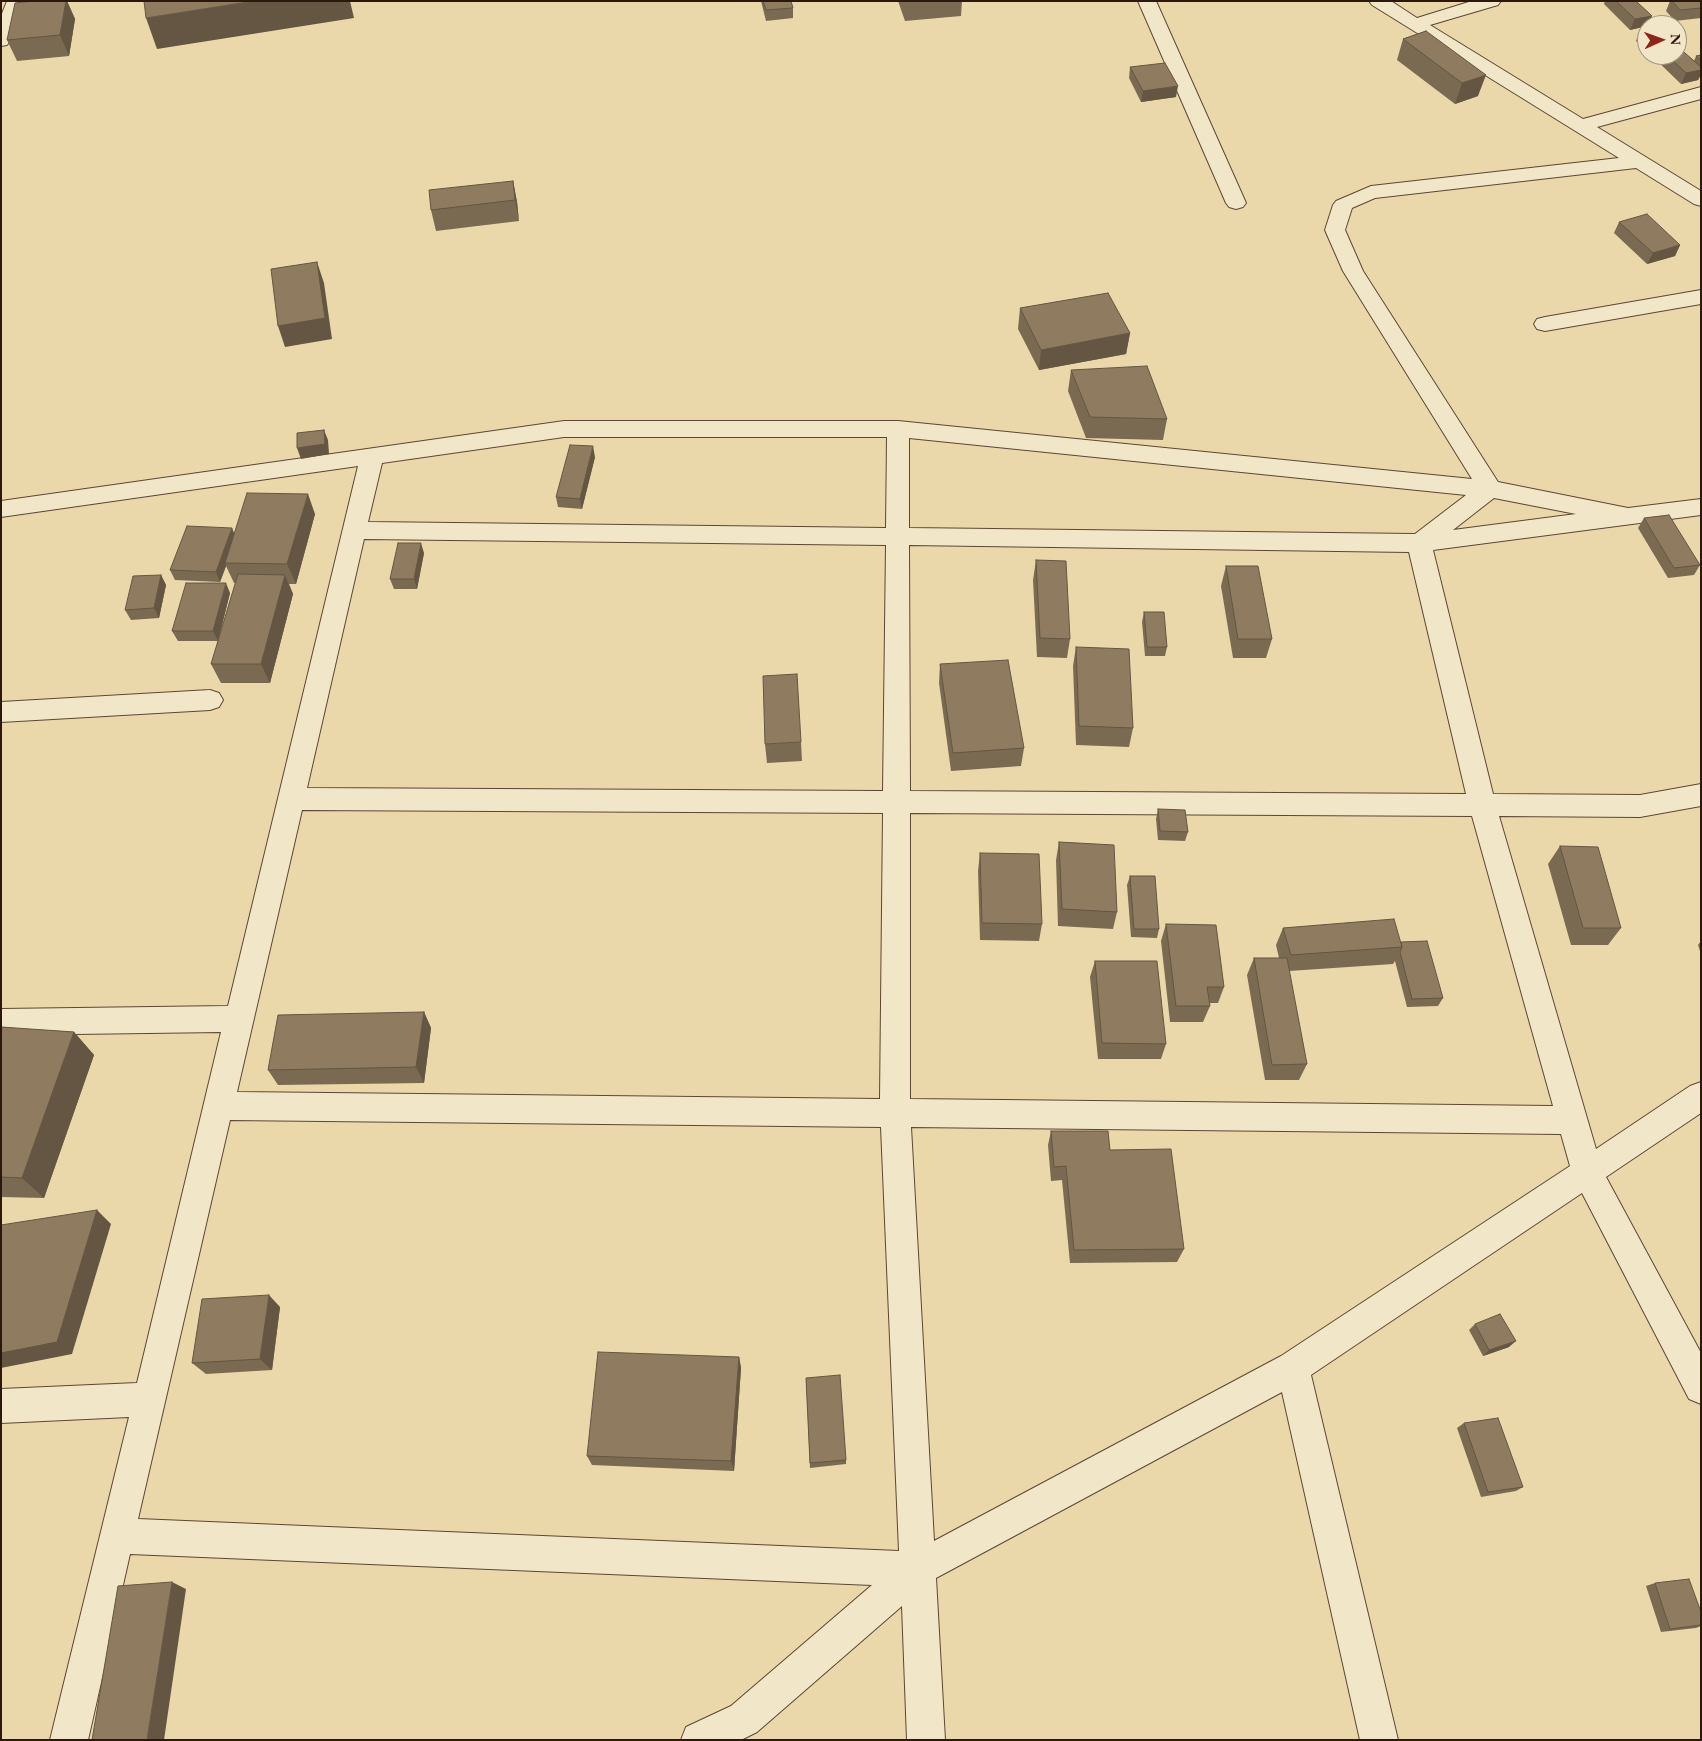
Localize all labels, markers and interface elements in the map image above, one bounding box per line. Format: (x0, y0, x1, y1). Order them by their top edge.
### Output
north arrow (1637, 15, 1687, 65)
text: N (1667, 34, 1685, 45)

